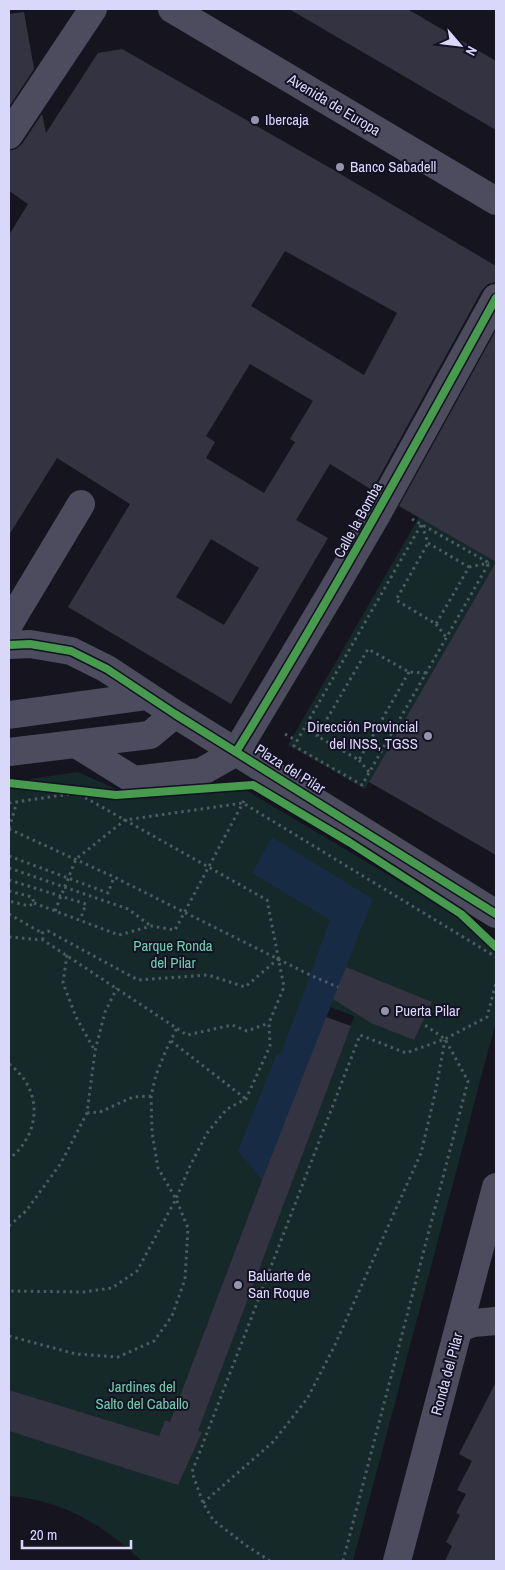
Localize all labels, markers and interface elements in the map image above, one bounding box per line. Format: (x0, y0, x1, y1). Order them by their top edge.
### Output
north arrow (435, 20, 485, 70)
text: N (462, 43, 481, 59)
street label: Avenida de Europa (283, 68, 385, 141)
place label: Ibercaja (265, 109, 309, 130)
marker: Ibercaja (249, 114, 261, 126)
place label: Banco Sabadell (350, 156, 436, 177)
marker: Banco Sabadell (334, 161, 346, 173)
street label: Calle la Bomba (328, 478, 387, 561)
place label: Dirección Provincial del INSS, TGSS (307, 716, 418, 754)
marker: Dirección Provincial del INSS, TGSS (422, 730, 434, 742)
street label: Plaza del Pilar (251, 739, 329, 798)
park label: Parque Ronda del Pilar (133, 935, 213, 973)
place label: Puerta Pilar (395, 1000, 460, 1021)
marker: Puerta Pilar (379, 1005, 391, 1017)
place label: Baluarte de San Roque (248, 1265, 311, 1303)
marker: Baluarte de San Roque (232, 1279, 244, 1291)
street label: Ronda del Pilar (425, 1330, 468, 1418)
park label: Jardines del Salto del Caballo (96, 1376, 189, 1414)
scale bar (22, 1518, 131, 1550)
text: 20 m (30, 1524, 57, 1545)

